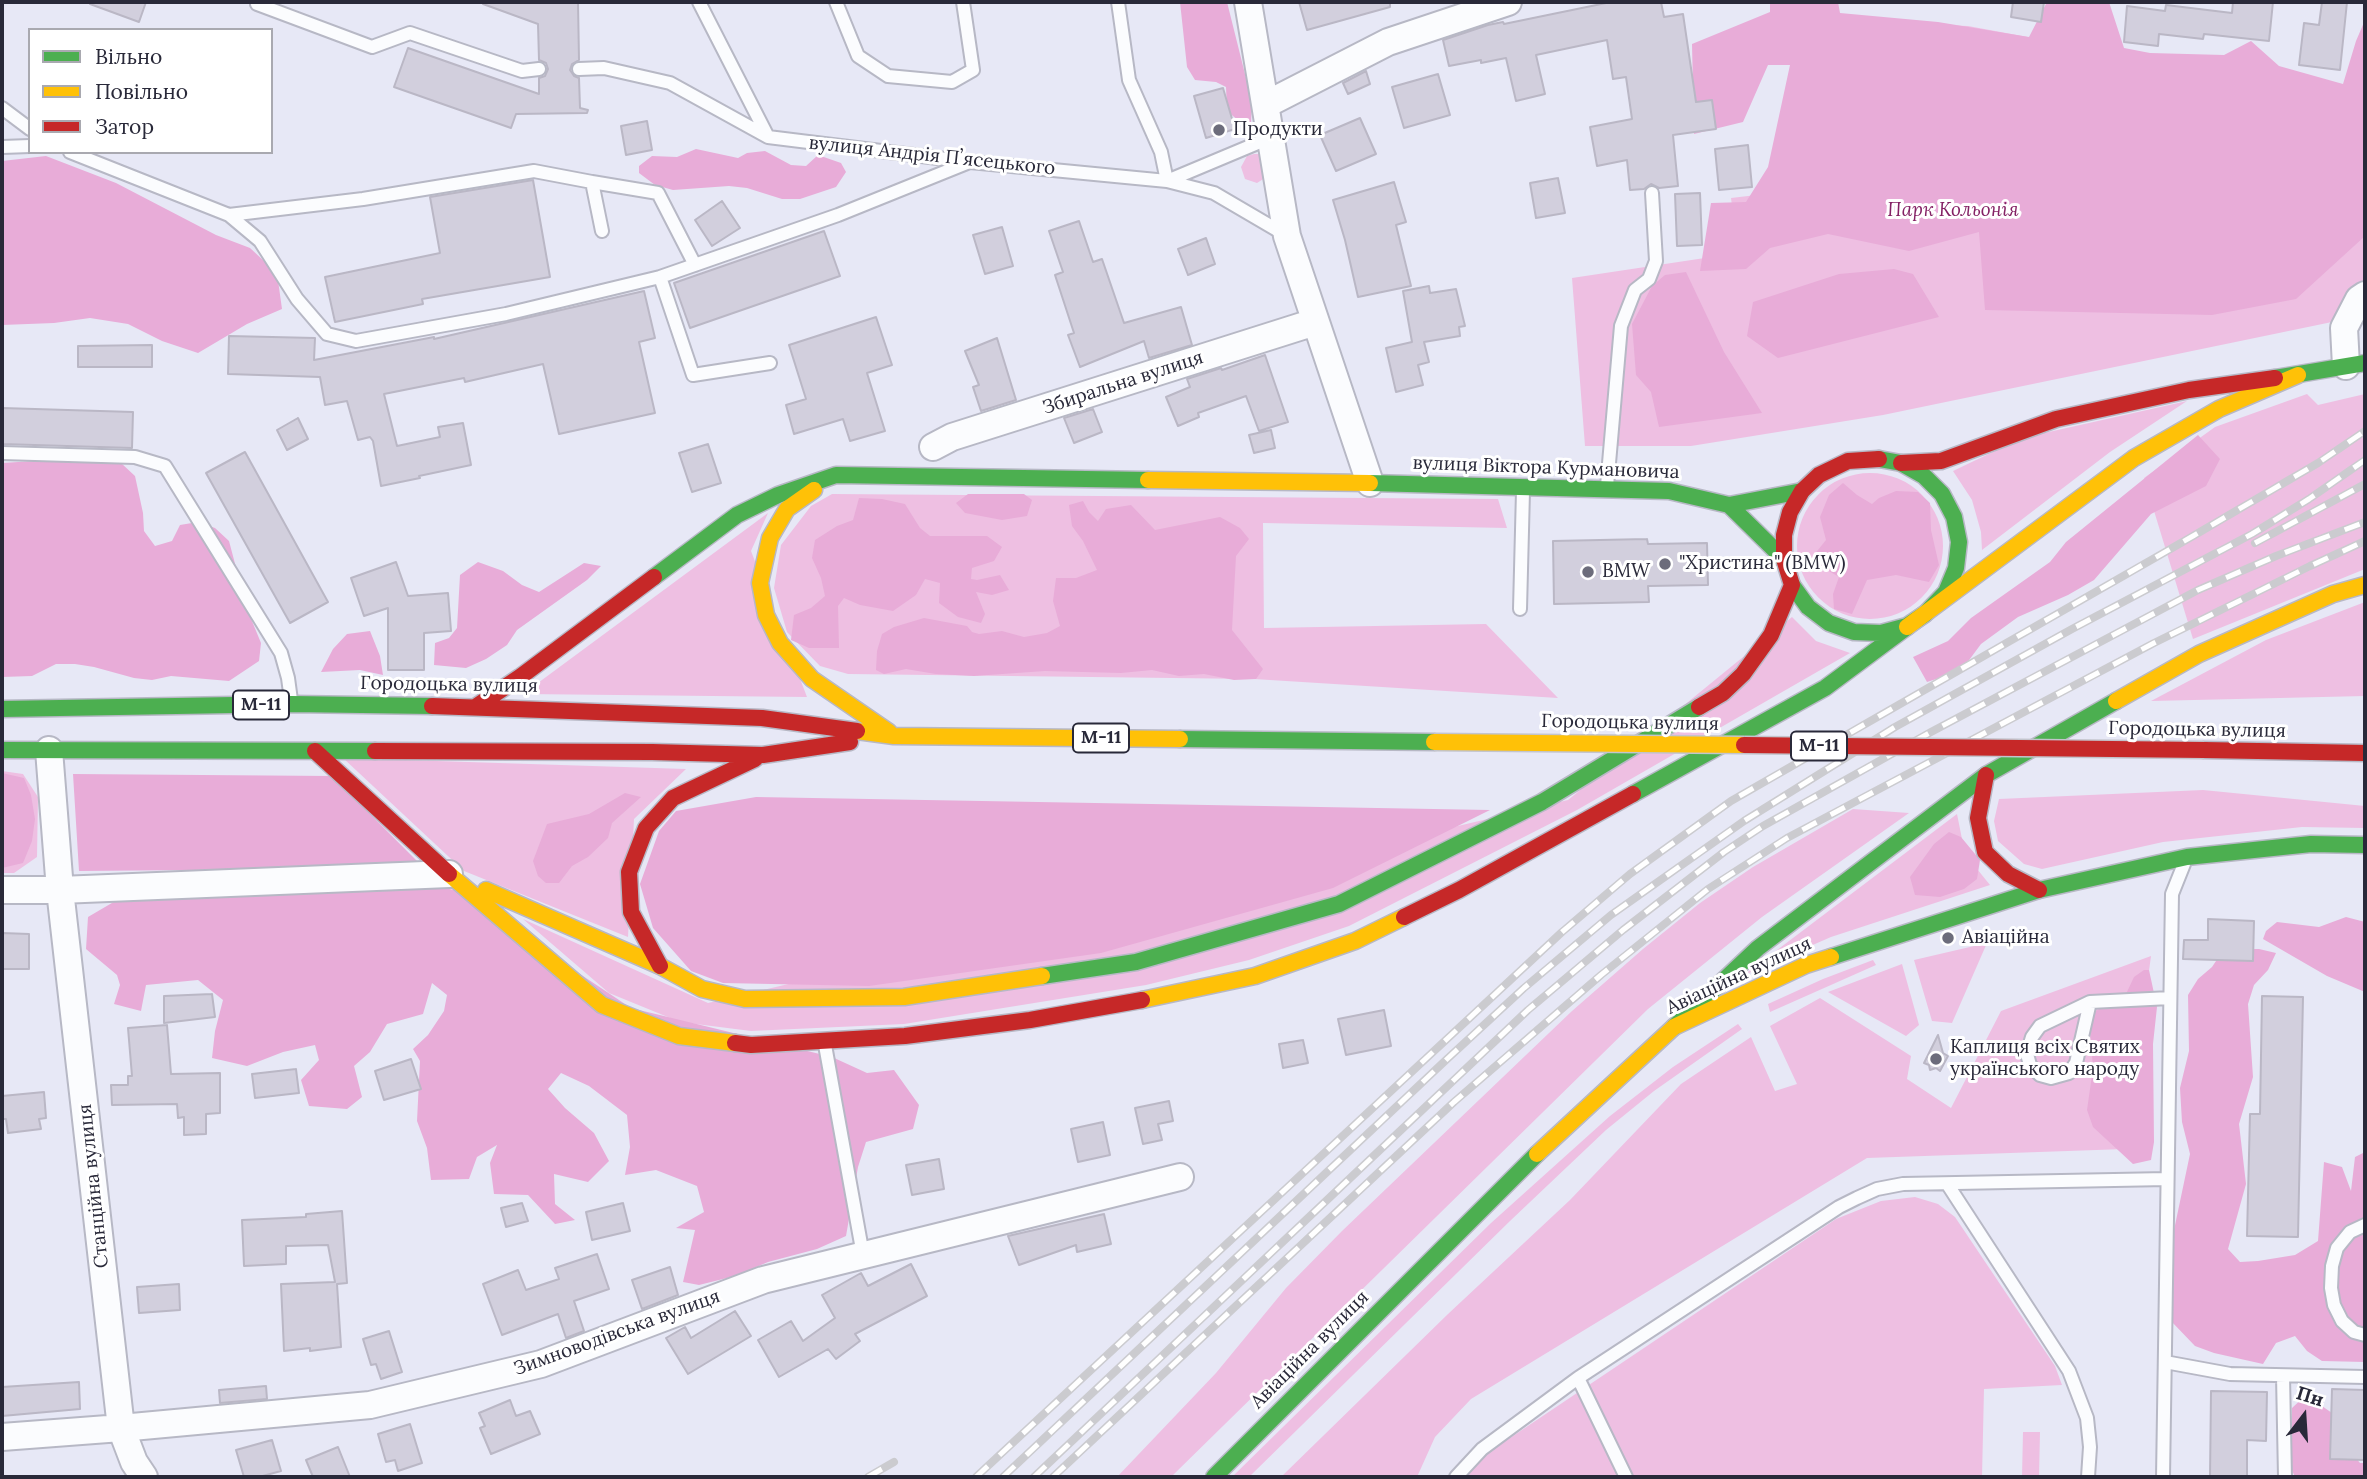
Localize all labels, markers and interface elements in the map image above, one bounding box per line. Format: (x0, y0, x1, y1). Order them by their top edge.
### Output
legend (28, 28, 273, 154)
text: Вільно (95, 43, 162, 70)
text: Повільно (95, 78, 188, 105)
text: Затор (95, 113, 154, 140)
place label: Продукти (1233, 119, 1323, 141)
marker: Продукти (1211, 122, 1227, 138)
street label: вулиця Андрія Пʼясецького (808, 132, 1056, 180)
park label: Парк Кольонія (1887, 200, 2019, 222)
street label: Збиральна вулиця (1040, 346, 1206, 420)
street label: вулиця Віктора Курмановича (1412, 452, 1680, 484)
place label: "Христина" (BMW) (1679, 553, 1846, 575)
marker: "Христина" (BMW) (1657, 556, 1673, 572)
place label: BMW (1602, 561, 1650, 583)
marker: BMW (1580, 564, 1596, 580)
street label: Городоцька вулиця (360, 672, 538, 698)
road number: М-11 (233, 690, 289, 720)
street label: Городоцька вулиця (1541, 710, 1719, 736)
street label: Городоцька вулиця (2108, 717, 2286, 743)
road number: М-11 (1073, 724, 1129, 752)
road number: М-11 (1791, 732, 1847, 760)
place label: Авіаційна (1962, 927, 2049, 949)
marker: Авіаційна (1940, 930, 1956, 946)
street label: Авіаційна вулиця (1663, 932, 1815, 1020)
place label: Каплиця всіх Святих українського народу (1950, 1037, 2140, 1081)
marker: Каплиця всіх Святих українського народу (1928, 1051, 1944, 1067)
street label: Станційна вулиця (74, 1103, 114, 1269)
street label: Зимноводівська вулиця (511, 1285, 723, 1381)
street label: Авіаційна вулиця (1246, 1286, 1374, 1414)
text: Пн (2293, 1380, 2327, 1411)
north arrow (2269, 1381, 2339, 1451)

